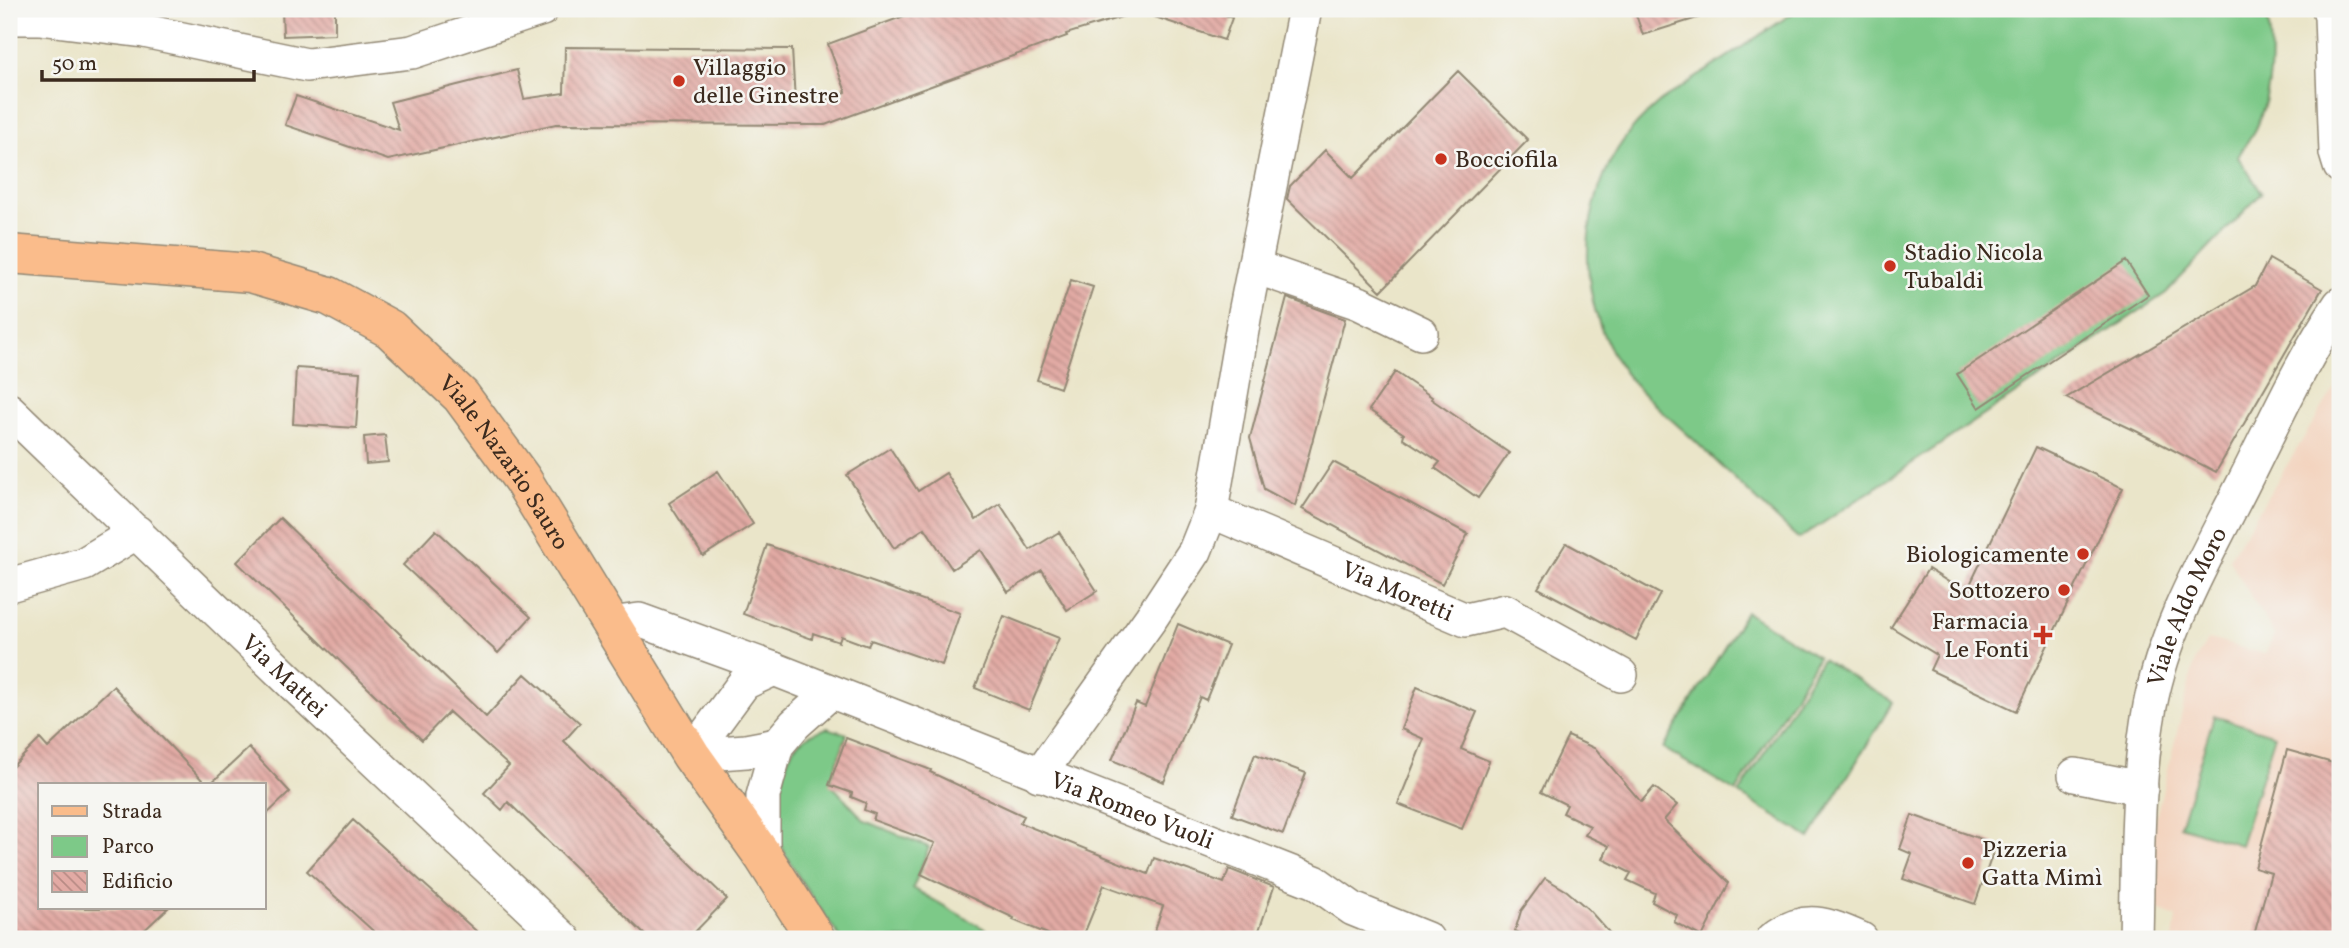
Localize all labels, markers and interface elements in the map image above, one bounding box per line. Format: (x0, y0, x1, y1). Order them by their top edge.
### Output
scale bar (42, 38, 254, 82)
text: 50 m (52, 50, 97, 79)
place label: Villaggio delle Ginestre (693, 52, 839, 114)
marker: Villaggio delle Ginestre (671, 73, 687, 89)
place label: Bocciofila (1455, 144, 1558, 178)
marker: Bocciofila (1433, 151, 1449, 167)
place label: Stadio Nicola Tubaldi (1904, 237, 2043, 299)
marker: Stadio Nicola Tubaldi (1882, 258, 1898, 274)
street label: Viale Nazario Sauro (430, 368, 577, 557)
street label: Viale Aldo Moro (2140, 522, 2237, 690)
place label: Biologicamente (1906, 539, 2069, 573)
marker: Biologicamente (2075, 546, 2091, 562)
street label: Via Moretti (1335, 554, 1458, 632)
place label: Sottozero (1949, 575, 2050, 609)
marker: Sottozero (2056, 582, 2072, 598)
place label: Farmacia Le Fonti (1932, 606, 2029, 668)
marker: Farmacia Le Fonti (2035, 627, 2051, 643)
street label: Via Mattei (232, 628, 334, 727)
street label: Via Romeo Vuoli (1045, 764, 1218, 859)
legend (38, 783, 266, 909)
text: Strada (102, 798, 163, 827)
text: Parco (102, 833, 154, 862)
place label: Pizzeria Gatta Mimì (1982, 834, 2103, 896)
marker: Pizzeria Gatta Mimì (1960, 855, 1976, 871)
text: Edificio (102, 868, 173, 897)

